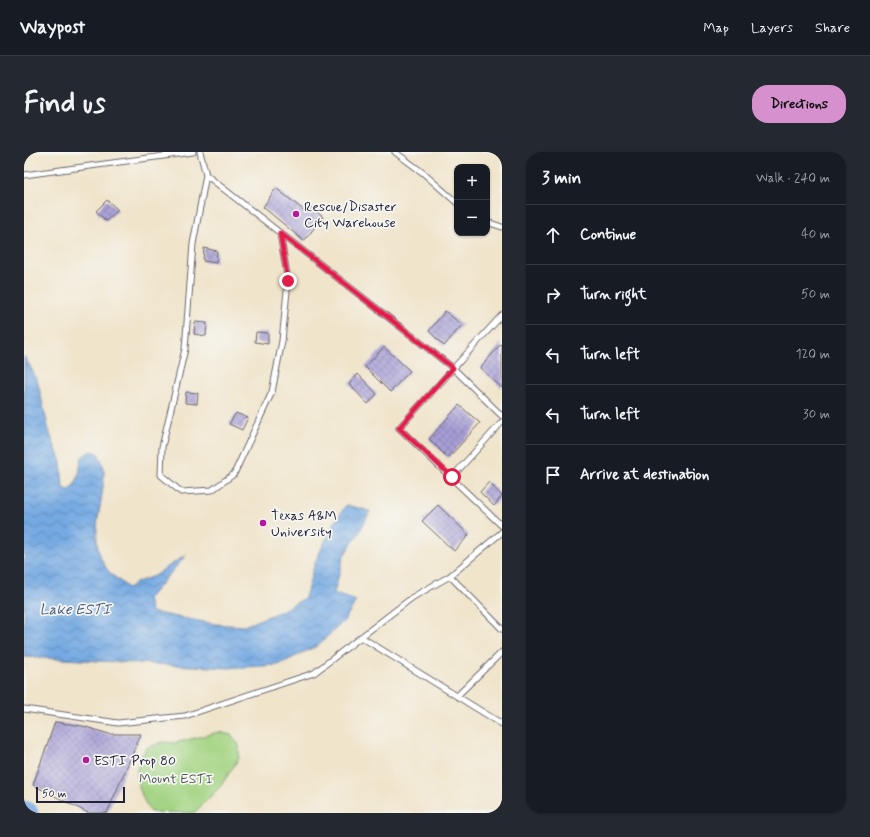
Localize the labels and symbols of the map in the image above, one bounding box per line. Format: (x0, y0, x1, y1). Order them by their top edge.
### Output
place label: Rescue/Disaster City Warehouse (304, 198, 397, 232)
marker: Rescue/Disaster City Warehouse (291, 209, 301, 219)
route end (279, 272, 297, 290)
route start (443, 468, 461, 486)
place label: Texas A&M University (271, 507, 337, 541)
marker: Texas A&M University (258, 518, 268, 528)
water label: Lake ESTI (40, 600, 113, 620)
place label: ESTI Prop 80 (94, 752, 176, 770)
marker: ESTI Prop 80 (81, 755, 91, 765)
park label: Mount ESTI (139, 770, 213, 788)
scale bar (36, 785, 125, 804)

